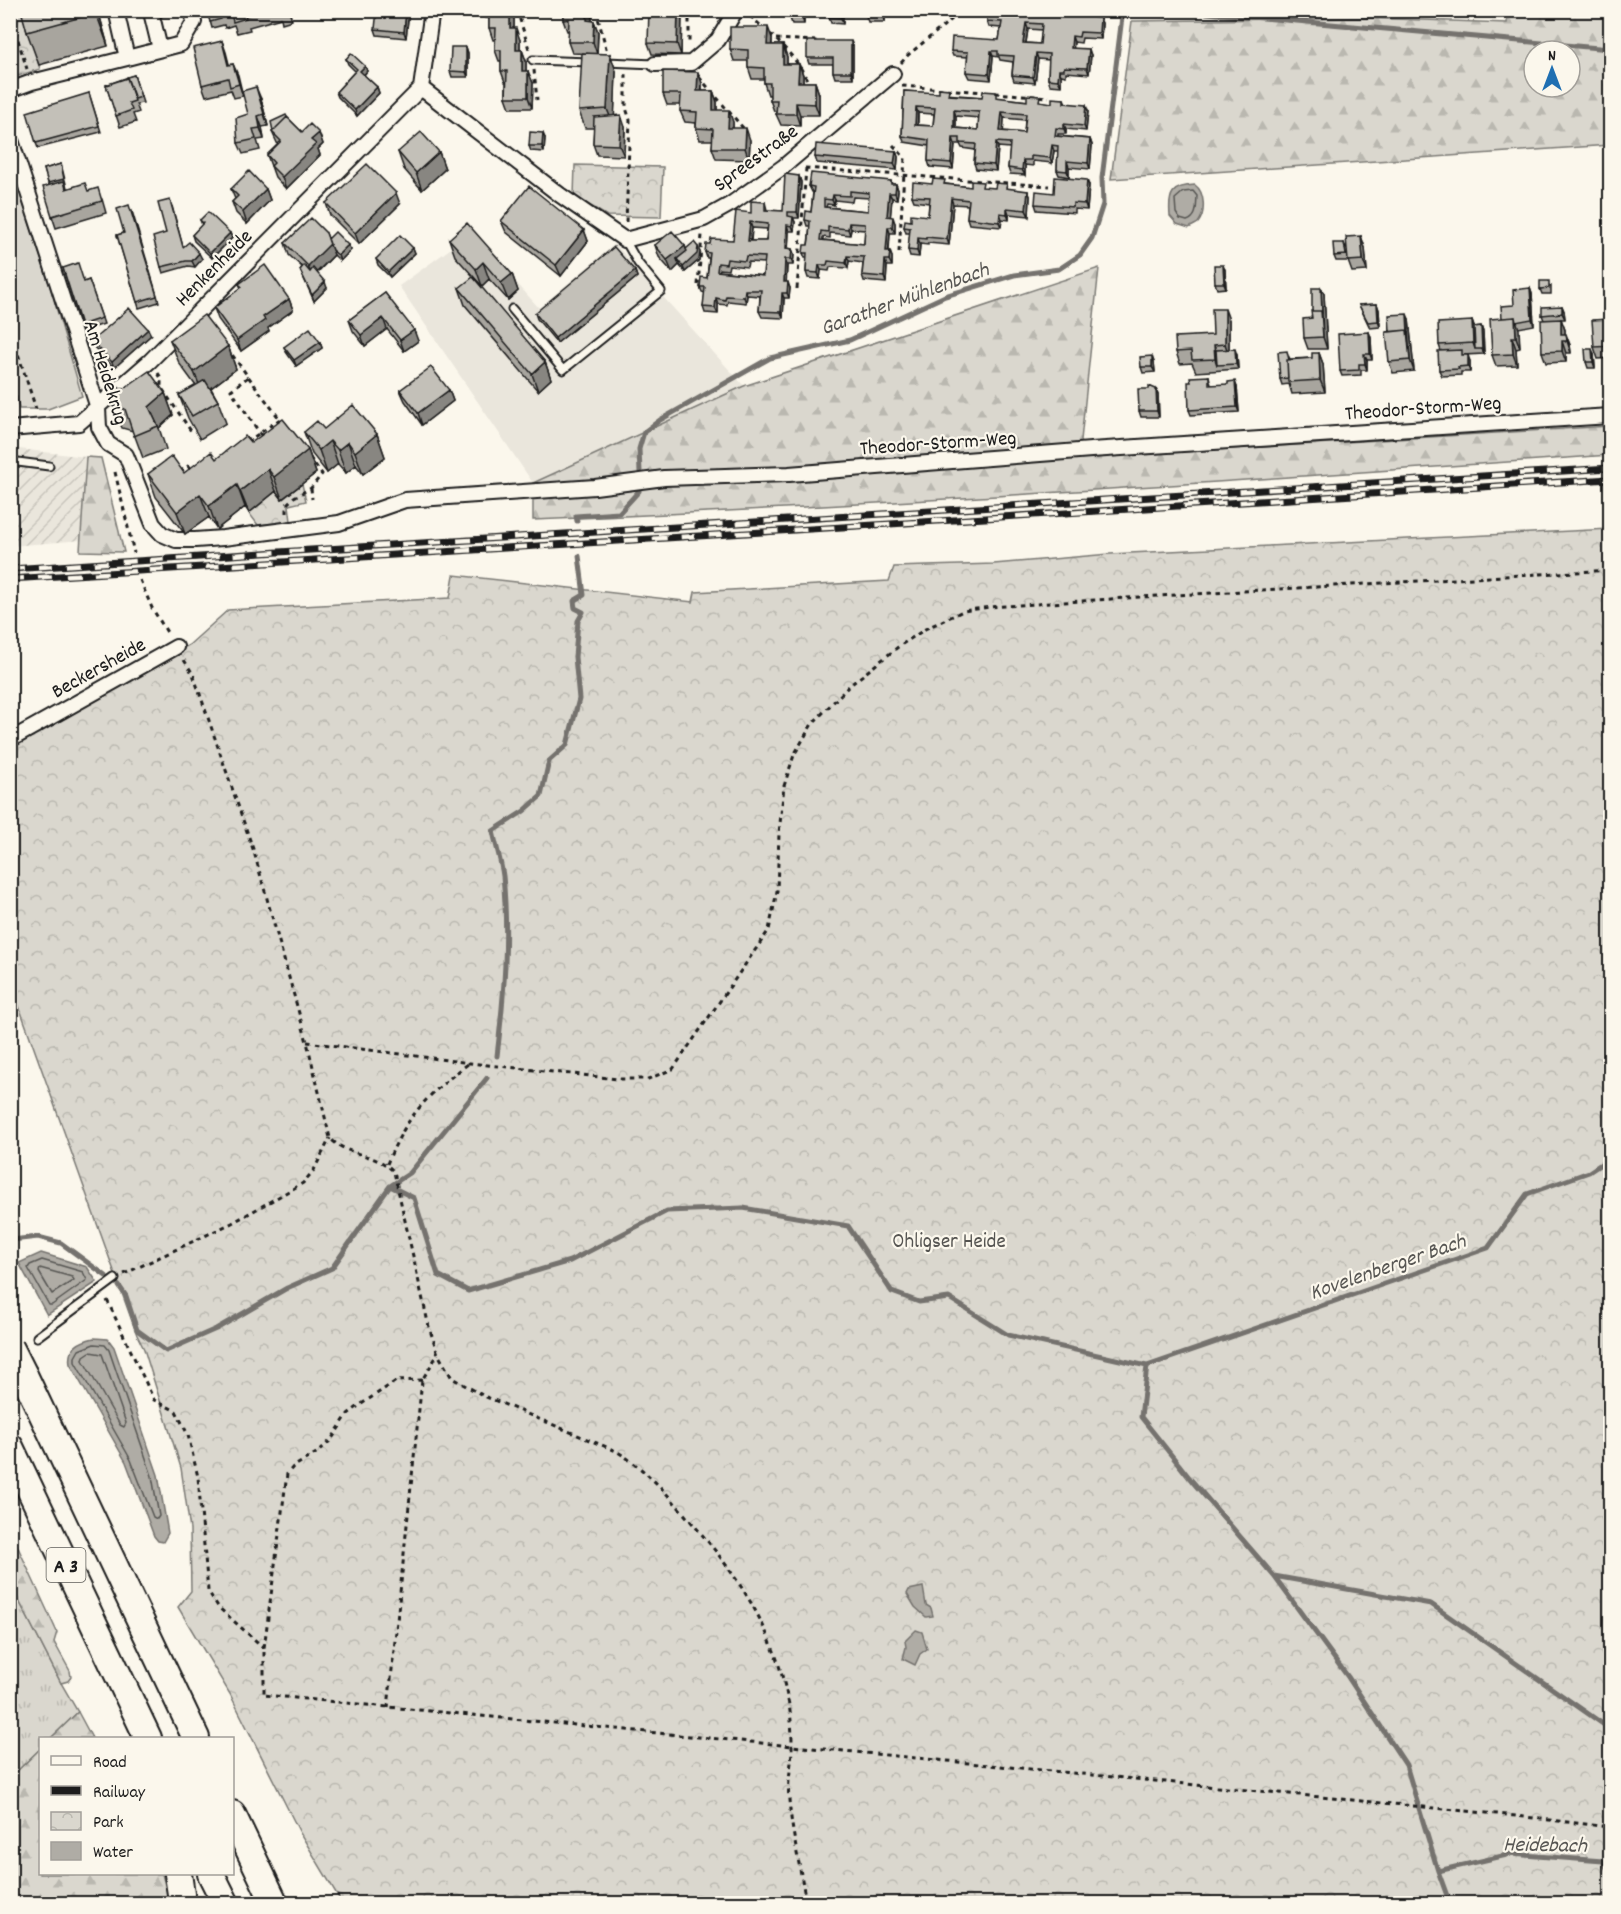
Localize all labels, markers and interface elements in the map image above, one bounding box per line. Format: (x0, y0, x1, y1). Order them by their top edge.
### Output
north arrow (1522, 39, 1582, 99)
text: N (1548, 45, 1556, 68)
street label: Spreestraße (708, 118, 805, 201)
street label: Henkenheide (169, 223, 261, 315)
water label: Garather Mühlenbach (817, 255, 995, 345)
street label: Am Heidekrug (74, 317, 134, 429)
street label: Theodor-Storm-Weg (1344, 390, 1503, 430)
street label: Theodor-Storm-Weg (859, 425, 1018, 465)
street label: Beckersheide (47, 631, 152, 708)
water label: Kovelenberger Bach (1306, 1227, 1471, 1310)
park label: Ohligser Heide (892, 1228, 1006, 1258)
road number: A 3 (46, 1548, 86, 1582)
legend (39, 1737, 234, 1875)
text: Road (93, 1751, 127, 1776)
text: Railway (93, 1781, 146, 1806)
text: Park (93, 1811, 124, 1836)
water label: Heidebach (1503, 1830, 1588, 1863)
text: Water (93, 1841, 133, 1866)

